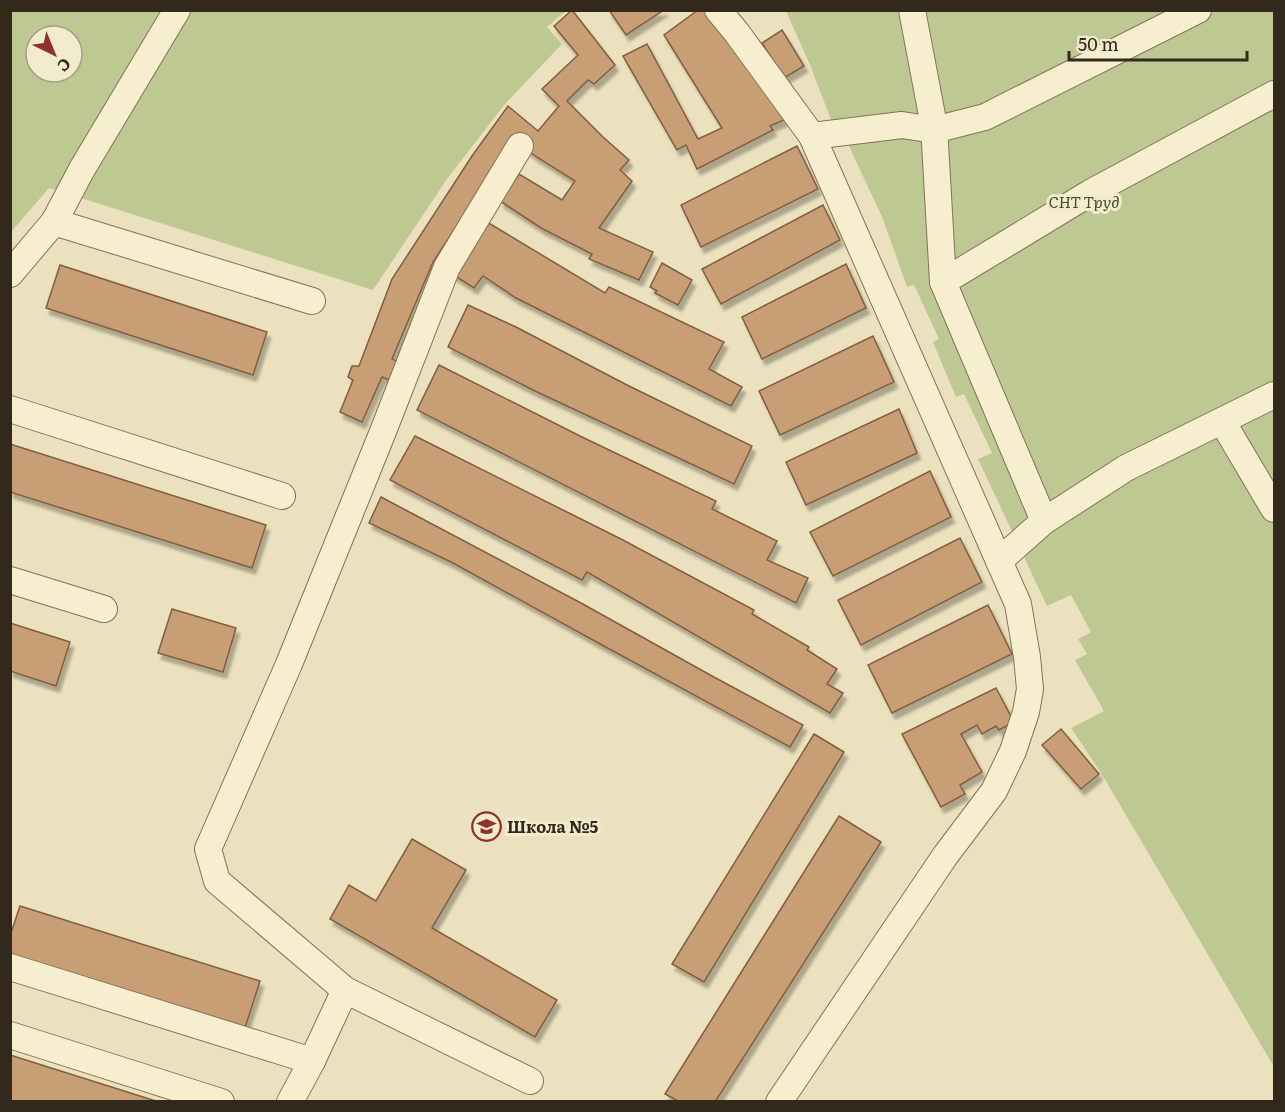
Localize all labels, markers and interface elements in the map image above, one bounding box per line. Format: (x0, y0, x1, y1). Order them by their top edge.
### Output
north arrow (24, 24, 84, 84)
scale bar (1069, 24, 1248, 62)
text: 50 m (1078, 30, 1119, 57)
text: С (53, 53, 77, 78)
park label: СНТ Труд (1049, 189, 1119, 213)
school or university icon: Школа №5 (470, 811, 502, 843)
place label: Школа №5 (507, 814, 599, 838)

